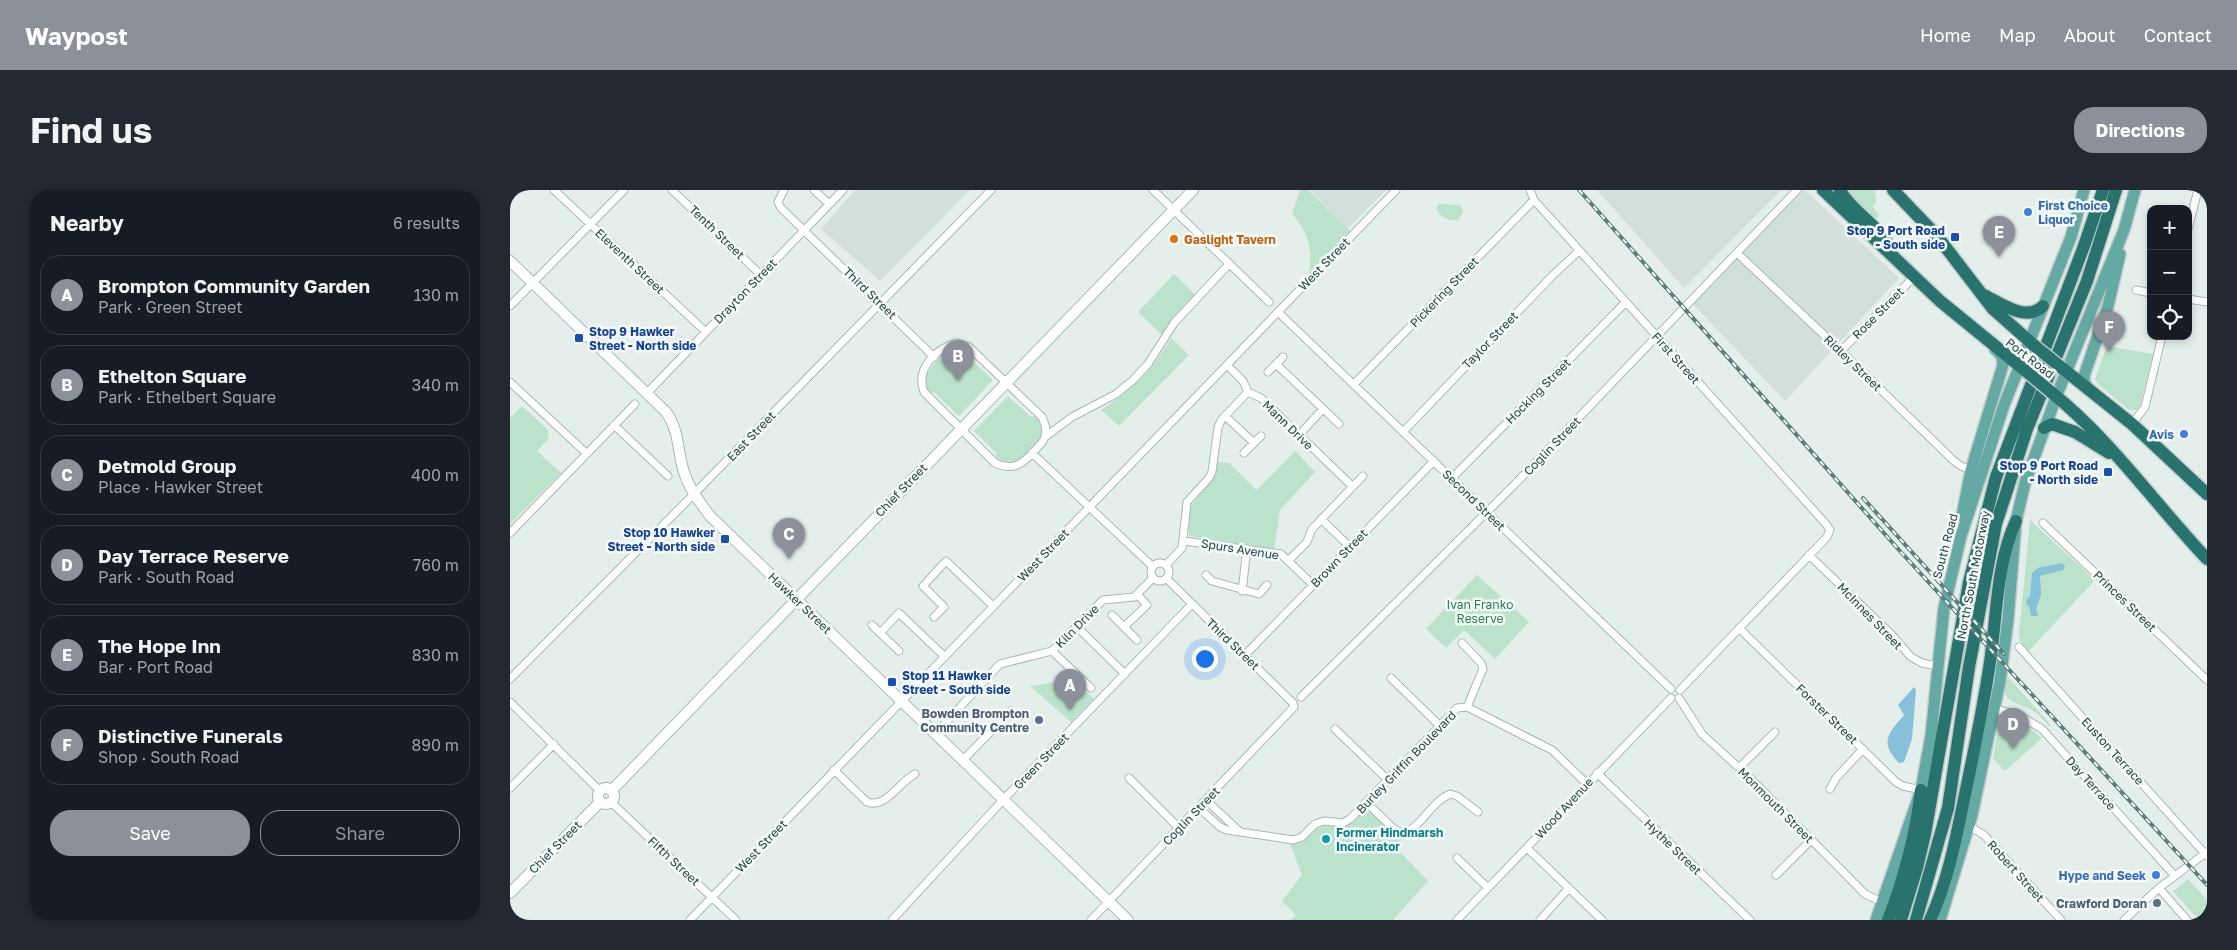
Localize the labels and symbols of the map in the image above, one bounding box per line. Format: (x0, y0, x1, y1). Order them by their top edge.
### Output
place label: First Choice Liquor (2038, 198, 2108, 227)
street label: Tenth Street (686, 202, 748, 262)
marker: First Choice Liquor (2022, 206, 2034, 218)
pin: E (1983, 216, 2015, 257)
place label: Stop 9 Port Road - South side (1847, 223, 1945, 252)
street label: Eleventh Street (592, 225, 668, 297)
marker: Stop 9 Port Road - South side (1949, 231, 1961, 243)
place label: Gaslight Tavern (1184, 232, 1276, 247)
marker: Gaslight Tavern (1168, 233, 1180, 245)
street label: West Street (1295, 234, 1353, 294)
street label: Pickering Street (1407, 253, 1482, 330)
street label: Drayton Street (710, 255, 780, 327)
street label: Third Street (840, 264, 900, 322)
street label: Rose Street (1849, 284, 1907, 342)
street label: Taylor Street (1459, 308, 1521, 372)
pin: F (2093, 311, 2125, 352)
place label: Stop 9 Hawker Street - North side (589, 324, 696, 353)
street label: First Street (1649, 329, 1703, 387)
marker: Stop 9 Hawker Street - North side (573, 332, 585, 344)
street label: Ridley Street (1821, 332, 1885, 394)
street label: Port Road (2003, 335, 2057, 381)
pin: B (942, 340, 974, 381)
street label: Hocking Street (1502, 355, 1574, 427)
street label: Mann Drive (1260, 397, 1316, 453)
street label: East Street (723, 408, 779, 464)
street label: Coglin Street (1520, 413, 1584, 478)
place label: Avis (2149, 427, 2174, 442)
marker: Avis (2178, 428, 2190, 440)
place label: Stop 9 Port Road - North side (2000, 458, 2098, 487)
street label: Chief Street (872, 460, 930, 520)
street label: Second Street (1439, 466, 1509, 534)
marker: Stop 9 Port Road - North side (2102, 466, 2114, 478)
street label: North South Motorway (1953, 509, 1993, 641)
street label: South Road (1929, 512, 1961, 580)
pin: C (773, 518, 805, 559)
place label: Stop 10 Hawker Street - North side (608, 525, 715, 554)
street label: West Street (1014, 525, 1072, 585)
street label: Brown Street (1307, 526, 1371, 590)
marker: Stop 10 Hawker Street - North side (719, 533, 731, 545)
street label: Spurs Avenue (1200, 535, 1280, 563)
street label: Princes Street (2090, 567, 2160, 635)
street label: Hawker Street (765, 569, 835, 637)
street label: McInnes Street (1834, 579, 1906, 653)
park label: Ivan Franko Reserve (1447, 597, 1513, 626)
street label: Kiln Drive (1052, 601, 1102, 651)
street label: Third Street (1203, 615, 1263, 673)
your location (1192, 646, 1218, 672)
place label: Stop 11 Hawker Street - South side (902, 668, 1011, 697)
pin: A (1054, 669, 1086, 710)
marker: Stop 11 Hawker Street - South side (886, 676, 898, 688)
street label: Forster Street (1793, 681, 1861, 747)
place label: Bowden Brompton Community Centre (920, 706, 1029, 735)
street label: Burley Griffin Boulevard (1353, 708, 1459, 816)
pin: D (1997, 708, 2029, 749)
marker: Bowden Brompton Community Centre (1033, 714, 1045, 726)
street label: Euston Terrace (2079, 714, 2147, 788)
street label: Green Street (1010, 729, 1072, 792)
street label: Day Terrace (2063, 753, 2119, 813)
street label: Monmouth Street (1735, 764, 1817, 846)
street label: Wood Avenue (1532, 774, 1596, 842)
street label: Coglin Street (1159, 783, 1223, 848)
street label: West Street (732, 816, 790, 876)
street label: Hythe Street (1641, 816, 1705, 878)
street label: Chief Street (525, 817, 585, 877)
place label: Former Hindmarsh Incinerator (1336, 825, 1443, 854)
street label: Fifth Street (645, 833, 703, 889)
marker: Former Hindmarsh Incinerator (1320, 833, 1332, 845)
street label: Robert Street (1984, 837, 2048, 905)
place label: Hype and Seek (2058, 868, 2146, 883)
marker: Hype and Seek (2150, 869, 2162, 881)
place label: Crawford Doran (2056, 896, 2147, 911)
marker: Crawford Doran (2151, 897, 2163, 909)

